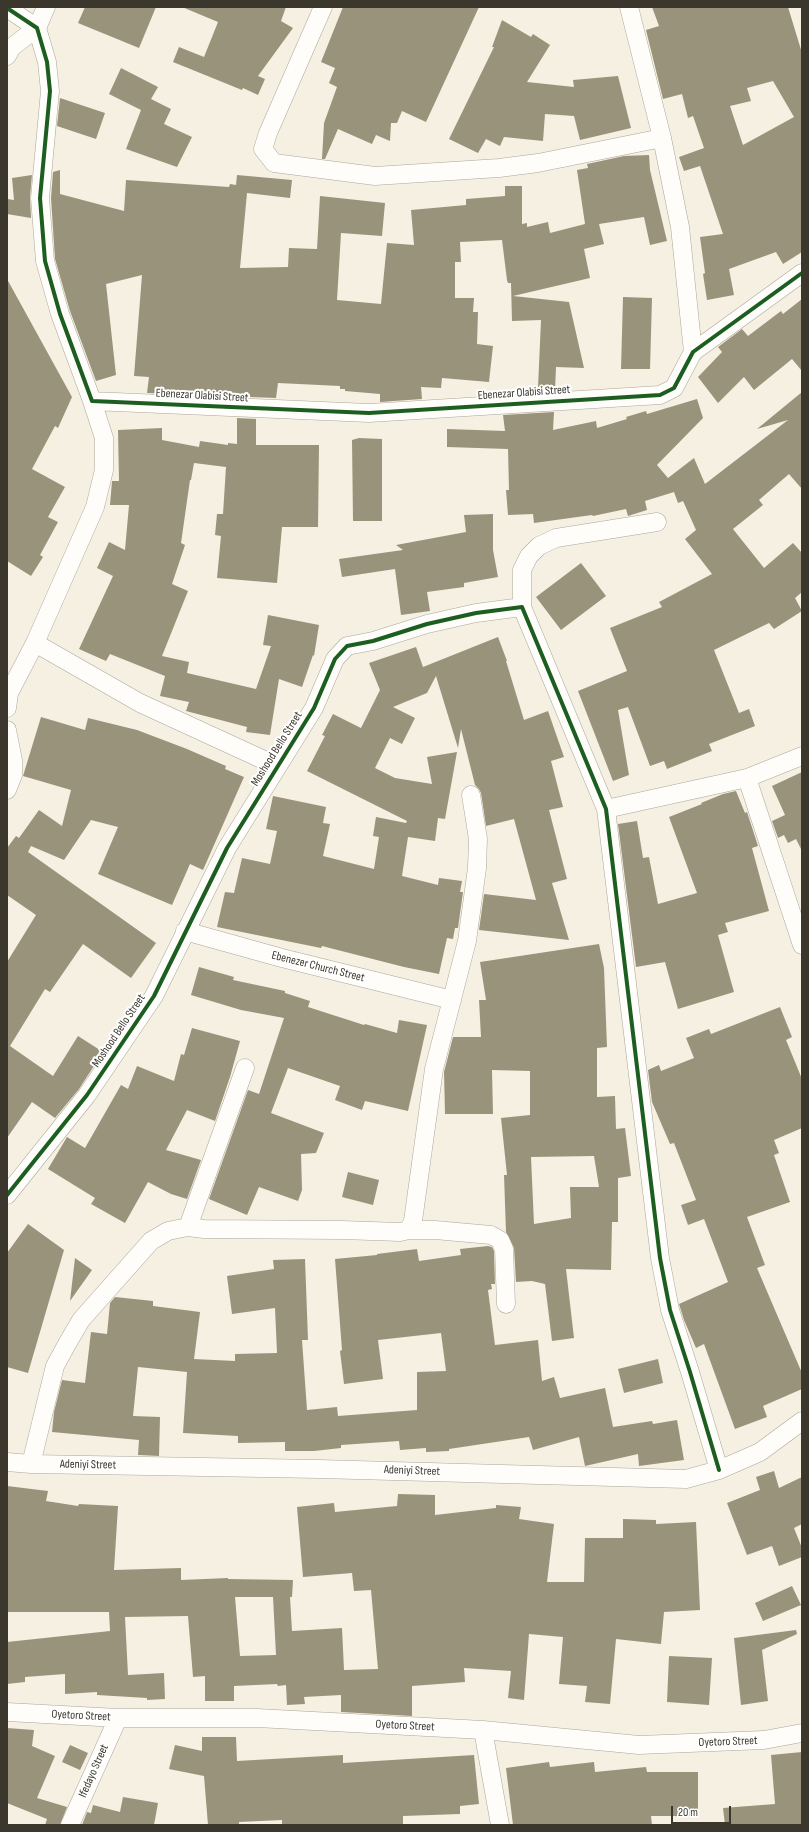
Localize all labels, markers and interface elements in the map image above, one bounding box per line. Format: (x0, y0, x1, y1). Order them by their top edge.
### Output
street label: Ebenezar Olabisi Street (477, 383, 571, 403)
street label: Ebenezar Olabisi Street (155, 386, 249, 406)
street label: Moshood Bello Street (248, 709, 306, 789)
street label: Ebenezer Church Street (270, 948, 366, 986)
street label: Moshood Bello Street (89, 992, 149, 1070)
street label: Adeniyi Street (60, 1457, 116, 1473)
street label: Adeniyi Street (384, 1463, 440, 1479)
street label: Oyetoro Street (51, 1707, 111, 1725)
street label: Oyetoro Street (375, 1717, 435, 1735)
street label: Oyetoro Street (698, 1734, 758, 1750)
street label: Ifedayo Street (76, 1742, 112, 1800)
scale bar (673, 1798, 733, 1824)
text: 20 m (678, 1805, 698, 1820)

